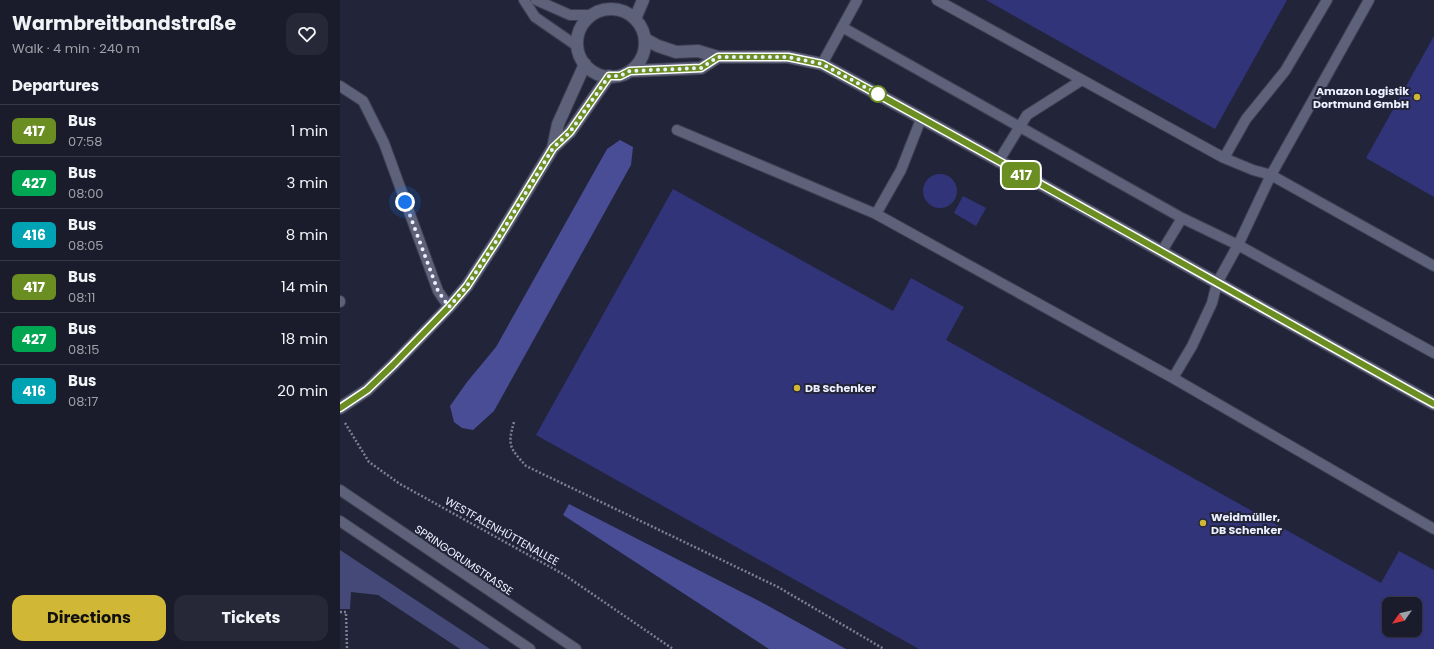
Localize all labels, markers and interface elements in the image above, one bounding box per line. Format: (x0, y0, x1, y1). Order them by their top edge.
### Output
text: Warmbreitbandstraße (12, 10, 236, 37)
button: heart (286, 13, 328, 55)
text: Walk · 4 min · 240 m (12, 39, 140, 58)
text: Departures (12, 75, 99, 96)
place label: Amazon Logistik Dortmund GmbH (1313, 83, 1409, 112)
unlabelled marker (869, 85, 887, 103)
marker: Amazon Logistik Dortmund GmbH (1412, 92, 1422, 102)
text: Bus (68, 110, 96, 131)
text: 1 min (290, 120, 328, 141)
text: 417 (23, 121, 45, 141)
text: 07:58 (68, 132, 102, 151)
text: Bus (68, 162, 96, 183)
line badge: 417 (998, 162, 1044, 188)
text: 417 (1010, 165, 1032, 185)
text: 3 min (286, 172, 328, 193)
text: 427 (22, 173, 46, 193)
text: 08:00 (68, 184, 103, 203)
your location (395, 192, 415, 212)
text: Bus (68, 214, 96, 235)
text: 8 min (286, 224, 328, 245)
text: 416 (22, 225, 46, 245)
text: 08:05 (68, 236, 103, 255)
text: Bus (68, 266, 96, 287)
text: 14 min (281, 276, 328, 297)
text: 417 (23, 277, 45, 297)
text: 08:11 (68, 288, 95, 307)
text: Bus (68, 318, 96, 339)
text: 18 min (281, 328, 328, 349)
text: 427 (22, 329, 46, 349)
text: 08:15 (68, 340, 99, 359)
text: Bus (68, 370, 96, 391)
text: 20 min (277, 380, 328, 401)
place label: DB Schenker (805, 380, 876, 396)
text: 416 (22, 381, 46, 401)
marker: DB Schenker (792, 383, 802, 393)
text: 08:17 (68, 392, 98, 411)
street label: WESTFALENHÜTTENALLEE (442, 493, 562, 569)
place label: Weidmüller, DB Schenker (1211, 509, 1282, 538)
marker: Weidmüller, DB Schenker (1198, 518, 1208, 528)
street label: SPRINGORUMSTRASSE (412, 521, 516, 599)
button: Directions (12, 595, 166, 641)
button: Tickets (174, 595, 328, 641)
north arrow (1382, 597, 1422, 637)
map controls (1382, 597, 1422, 637)

